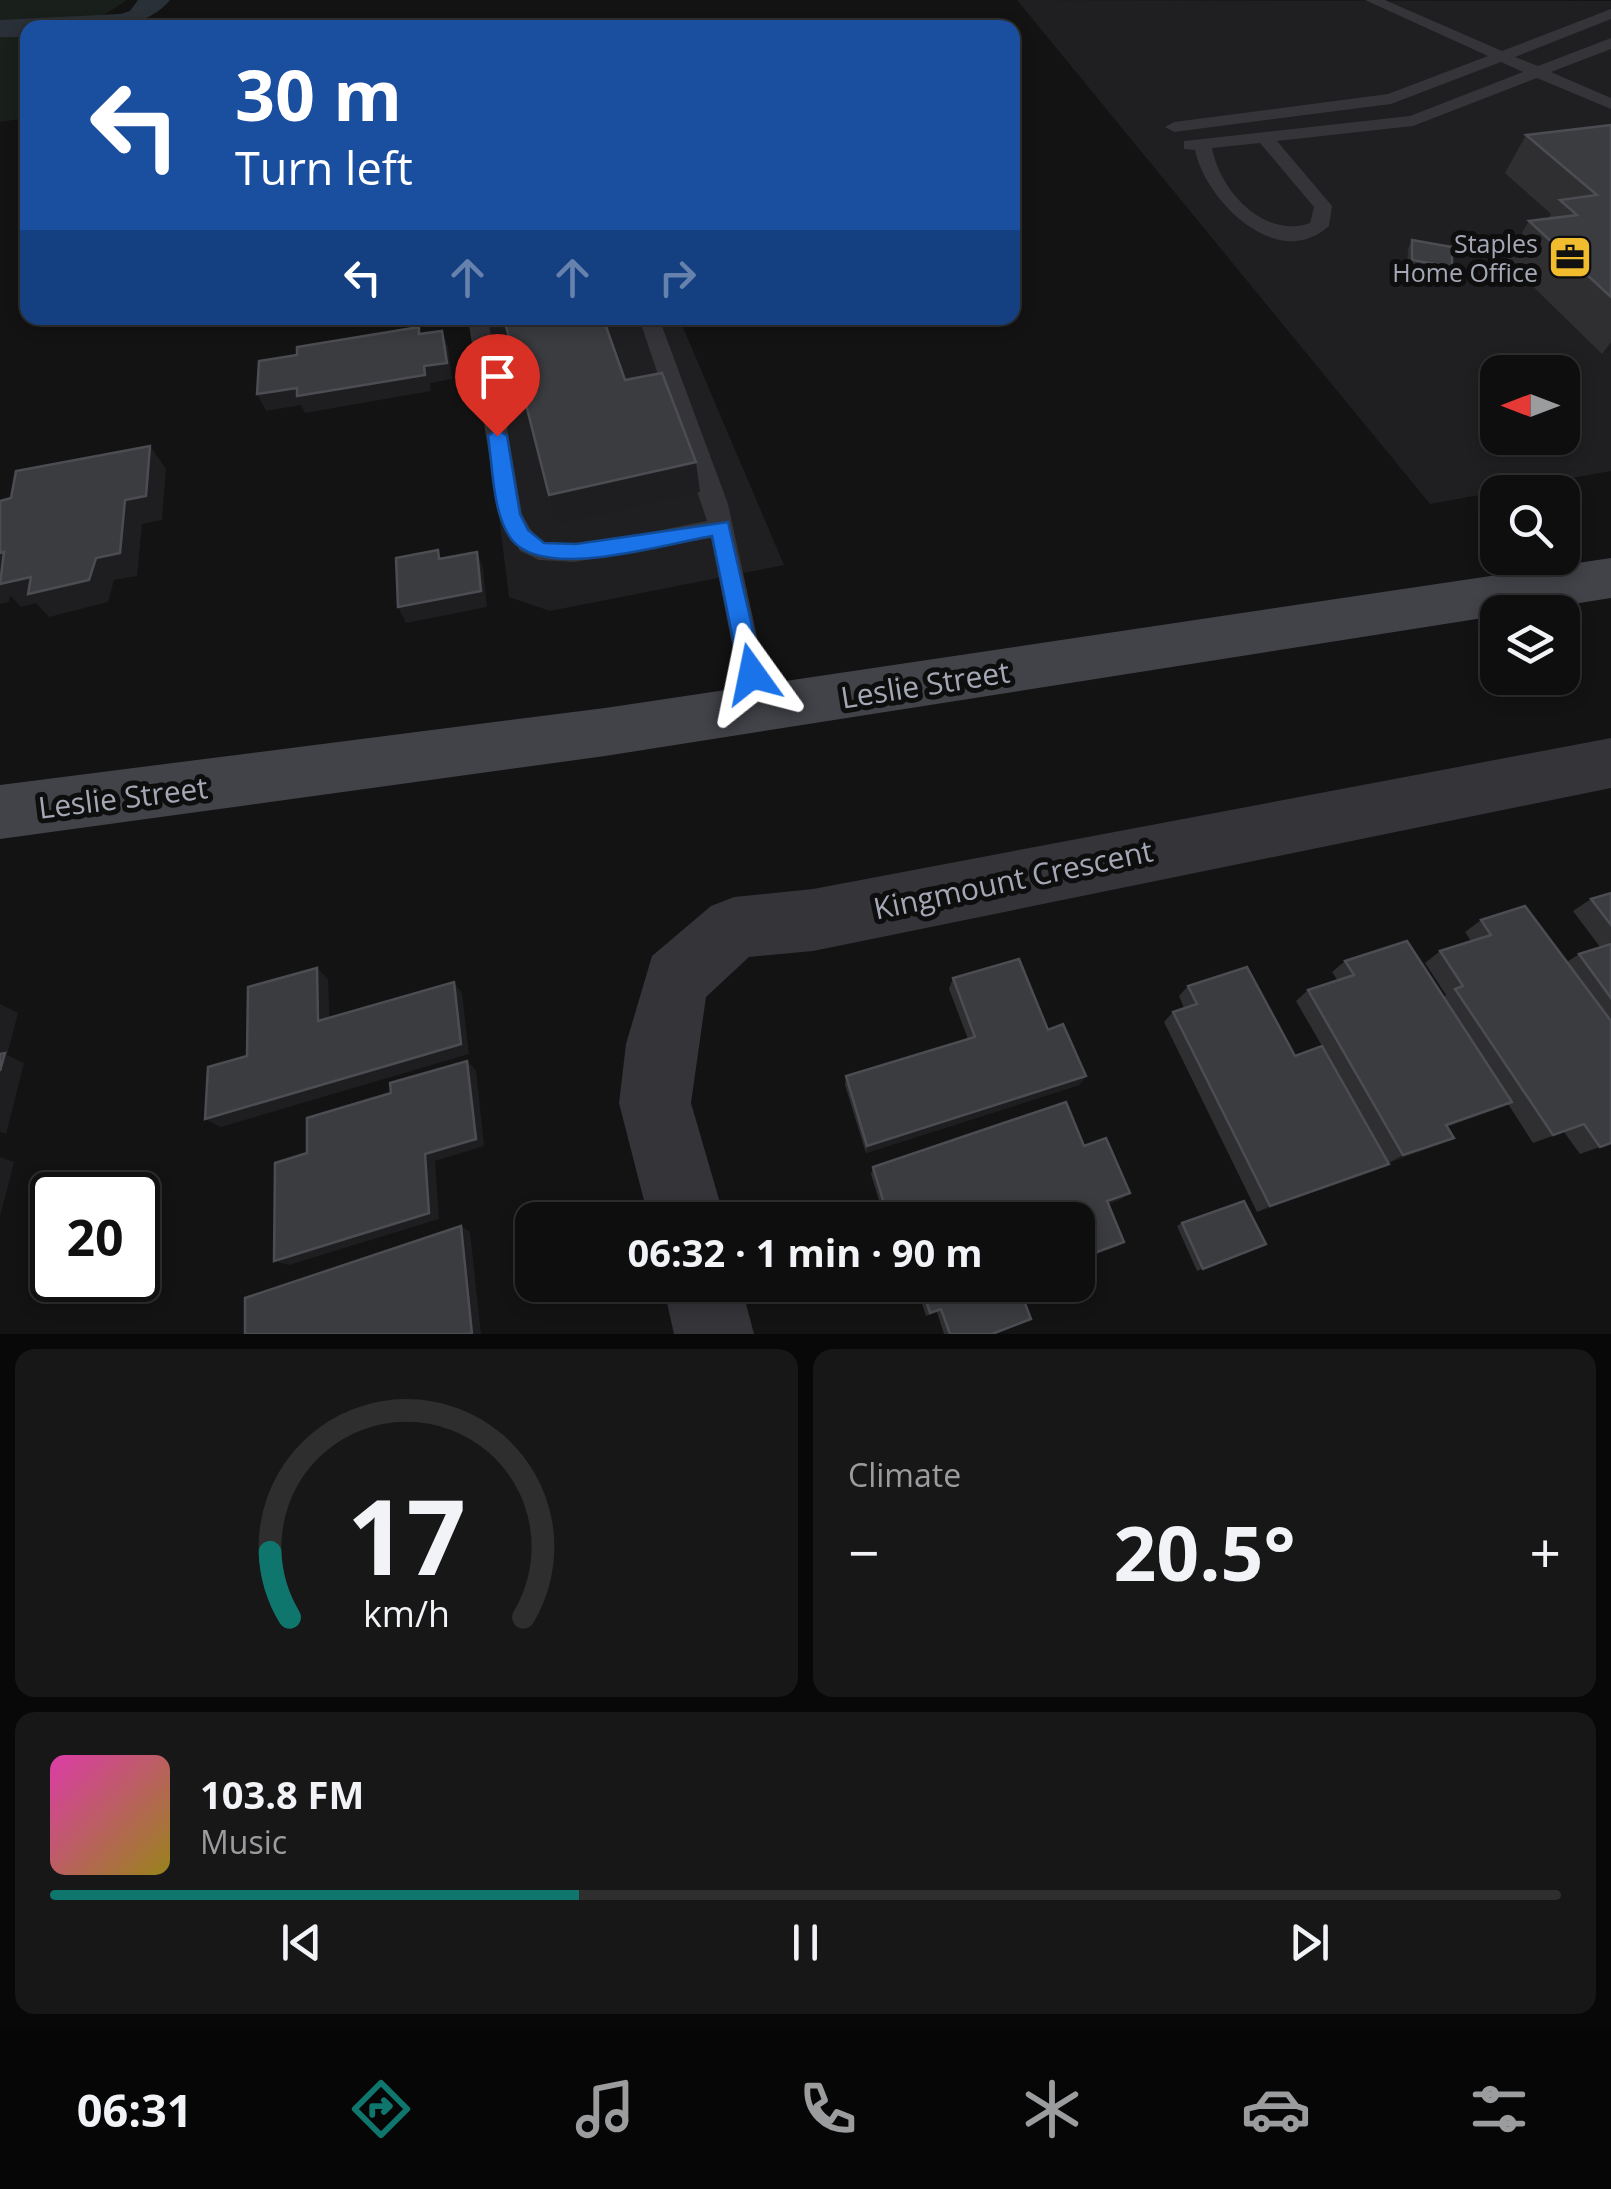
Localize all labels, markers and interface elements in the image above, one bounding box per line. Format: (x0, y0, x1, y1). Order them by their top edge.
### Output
text: 30 m (235, 46, 402, 142)
icon: left (70, 60, 200, 190)
text: Turn left (235, 137, 413, 198)
place label: Staples Home Office (1392, 226, 1538, 289)
office icon: Staples Home Office (1547, 234, 1593, 280)
icon: left (335, 250, 390, 305)
icon: ahead (440, 250, 495, 305)
icon: ahead (545, 250, 600, 305)
icon: right (650, 250, 705, 305)
pin (455, 334, 540, 437)
icon: arrive (470, 349, 525, 404)
north arrow (1480, 355, 1580, 455)
map controls (1480, 355, 1580, 695)
button: search (1480, 475, 1580, 575)
button: layers (1480, 595, 1580, 695)
position arrow (700, 622, 804, 726)
street label: Leslie Street (838, 650, 1012, 718)
street label: Leslie Street (36, 766, 210, 828)
street label: Kingmount Crescent (870, 829, 1156, 929)
speed limit sign: 20 (30, 1172, 160, 1302)
text: 06:32 · 1 min · 90 m (627, 1226, 983, 1278)
text: Climate (848, 1453, 961, 1496)
text: 17 (347, 1464, 466, 1605)
text: 20.5° (1113, 1501, 1296, 1603)
text: − (848, 1514, 879, 1589)
text: + (1530, 1514, 1561, 1589)
text: km/h (363, 1589, 450, 1637)
text: 103.8 FM (200, 1768, 364, 1820)
text: Music (200, 1820, 287, 1863)
icon: previous (274, 1915, 329, 1970)
icon: pause (778, 1915, 833, 1970)
icon: next (1282, 1915, 1337, 1970)
icon: directions (346, 2074, 416, 2144)
icon: music (570, 2074, 640, 2144)
icon: phone (793, 2074, 863, 2144)
icon: climate (1017, 2074, 1087, 2144)
icon: car (1241, 2074, 1311, 2144)
icon: filters (1464, 2074, 1534, 2144)
text: 06:31 (77, 2079, 193, 2140)

